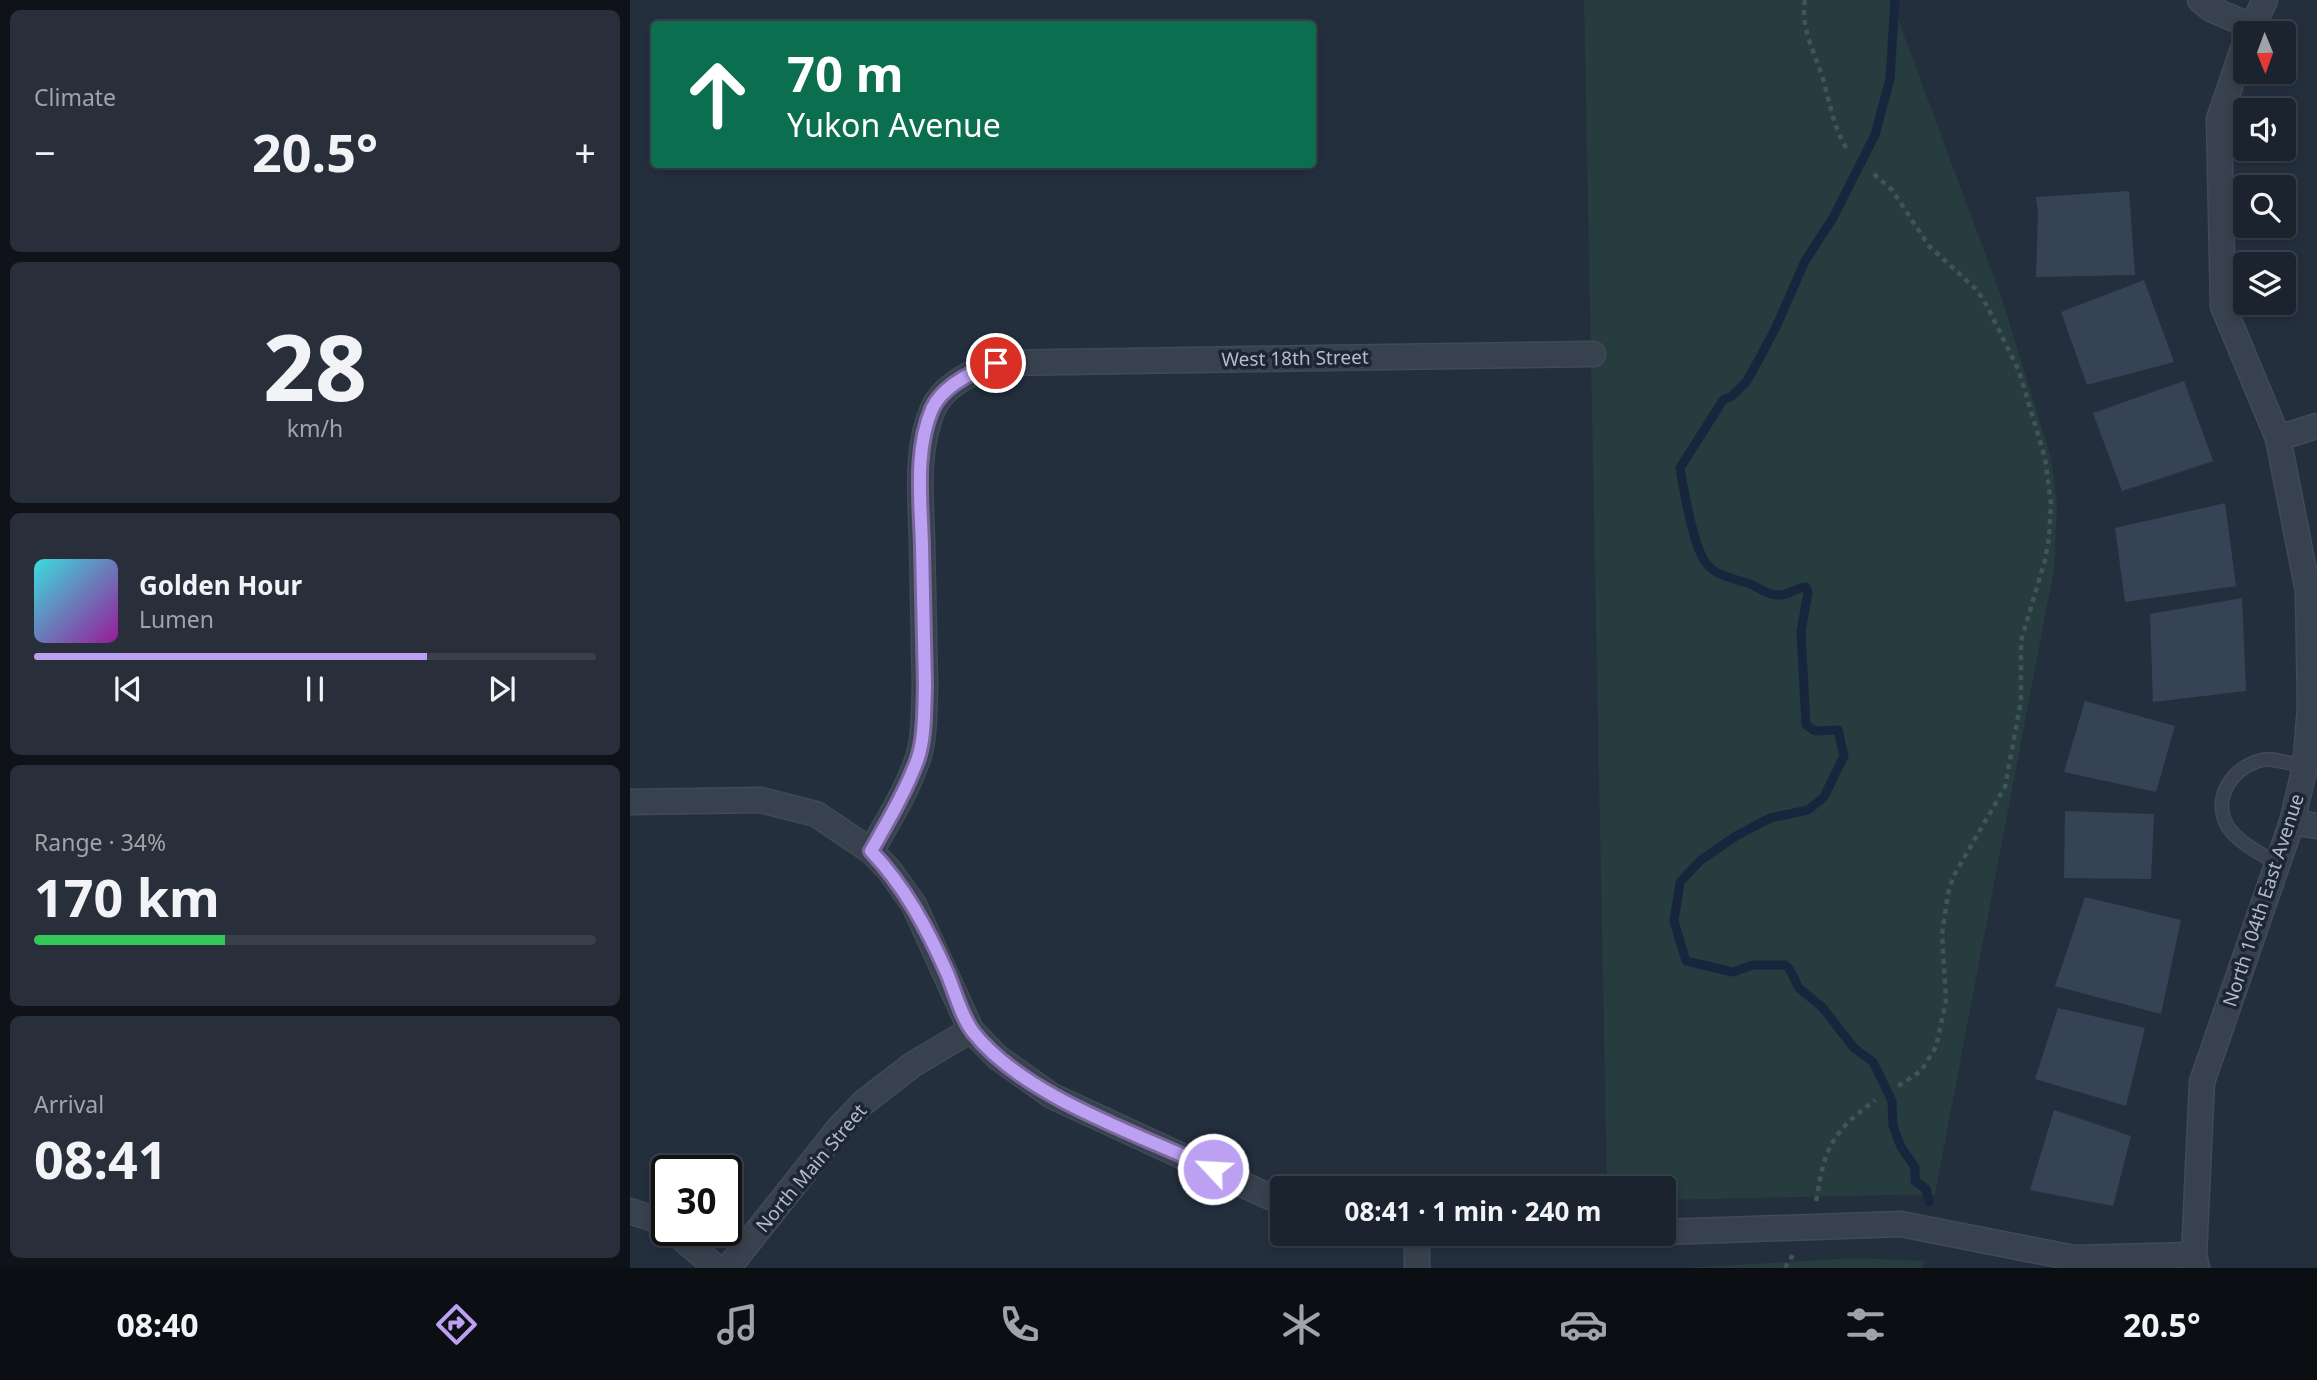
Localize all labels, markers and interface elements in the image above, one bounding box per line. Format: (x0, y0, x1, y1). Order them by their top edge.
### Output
north arrow (2233, 21, 2296, 84)
map controls (2233, 21, 2296, 315)
text: 70 m (787, 40, 904, 106)
icon: ahead (672, 49, 763, 140)
text: Climate (34, 81, 116, 113)
button: sound (2233, 98, 2296, 161)
text: Yukon Avenue (787, 103, 1001, 146)
text: 20.5° (252, 116, 378, 187)
text: − (34, 126, 56, 178)
text: + (574, 126, 596, 178)
button: search (2233, 175, 2296, 238)
button: layers (2233, 252, 2296, 315)
text: 28 (263, 304, 367, 428)
pin (966, 333, 1026, 393)
icon: arrive (977, 344, 1015, 382)
street label: West 18th Street (1221, 344, 1369, 372)
text: km/h (287, 412, 343, 444)
text: Golden Hour (139, 567, 302, 603)
text: Lumen (139, 603, 214, 635)
icon: previous (109, 670, 147, 708)
icon: pause (296, 670, 334, 708)
icon: next (483, 670, 521, 708)
street label: North 104th East Avenue (2216, 790, 2310, 1010)
text: Range · 34% (34, 826, 166, 858)
text: 170 km (34, 861, 220, 932)
text: Arrival (34, 1088, 104, 1120)
street label: North Main Street (750, 1098, 872, 1238)
text: 08:41 (34, 1123, 168, 1194)
position arrow (1176, 1132, 1250, 1206)
speed limit sign: 30 (651, 1155, 742, 1246)
text: 08:41 · 1 min · 240 m (1345, 1193, 1601, 1229)
icon: directions (432, 1300, 481, 1349)
icon: music (713, 1300, 762, 1349)
icon: phone (995, 1300, 1044, 1349)
icon: climate (1277, 1300, 1326, 1349)
icon: car (1559, 1300, 1608, 1349)
icon: filters (1841, 1300, 1890, 1349)
text: 08:40 (116, 1303, 199, 1346)
text: 20.5° (2123, 1303, 2201, 1346)

